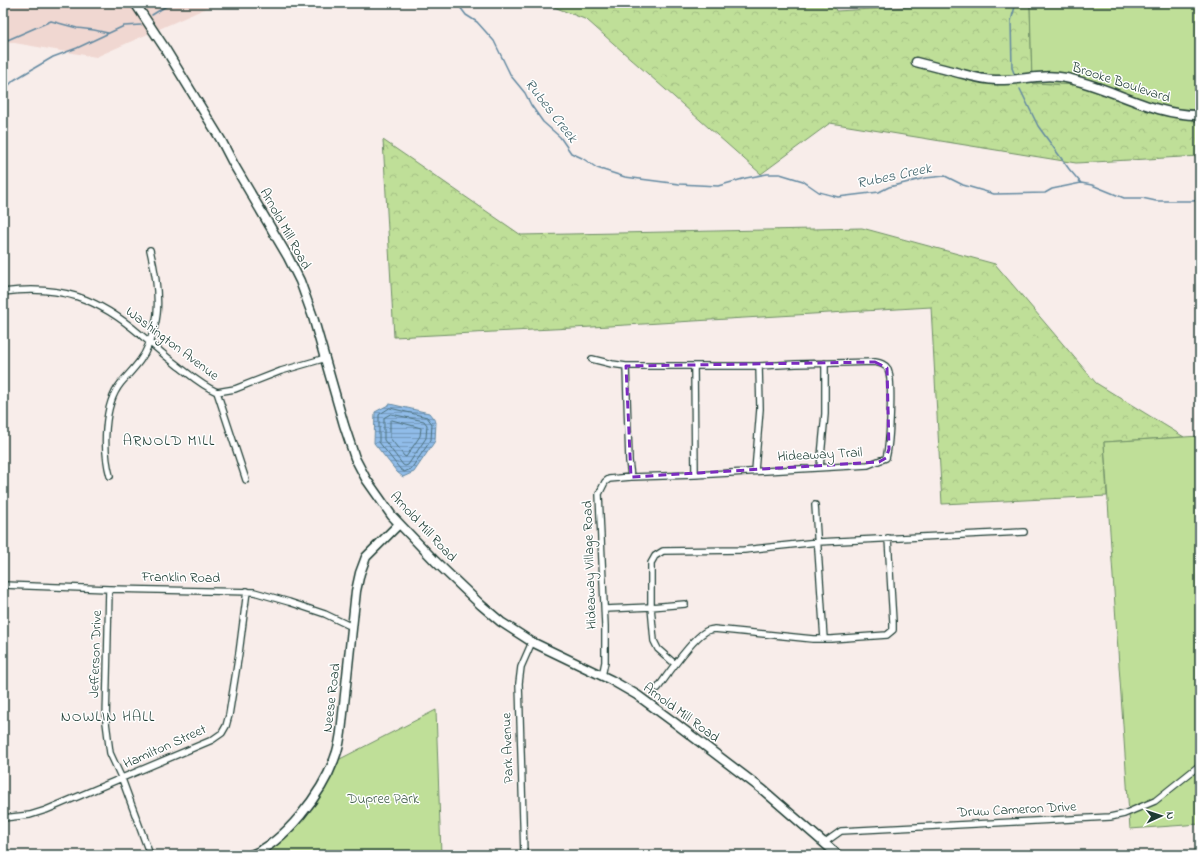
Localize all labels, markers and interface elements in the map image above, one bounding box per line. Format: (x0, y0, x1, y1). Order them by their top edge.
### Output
street label: Brooke Boulevard (1068, 57, 1173, 109)
water label: Rubes Creek (519, 74, 584, 149)
water label: Rubes Creek (855, 157, 935, 195)
street label: Arnold Mill Road (254, 184, 316, 274)
street label: Washington Avenue (120, 302, 224, 387)
district label: ARNOLD MILL (123, 430, 215, 452)
street label: Hideaway Trail (777, 442, 863, 469)
street label: Arnold Mill Road (385, 487, 461, 567)
street label: Hideaway Village Road (577, 500, 604, 630)
street label: Franklin Road (141, 567, 221, 589)
street label: Jefferson Drive (84, 609, 108, 698)
street label: Neese Road (317, 662, 347, 734)
street label: Arnold Mill Road (638, 678, 724, 748)
district label: NOWLIN HALL (61, 706, 155, 728)
street label: Park Avenue (496, 712, 520, 784)
street label: Hamilton Street (120, 719, 210, 775)
park label: Dupree Park (346, 789, 420, 810)
street label: Druw Cameron Drive (956, 796, 1078, 824)
north arrow (1141, 796, 1181, 836)
text: N (1162, 811, 1178, 820)

